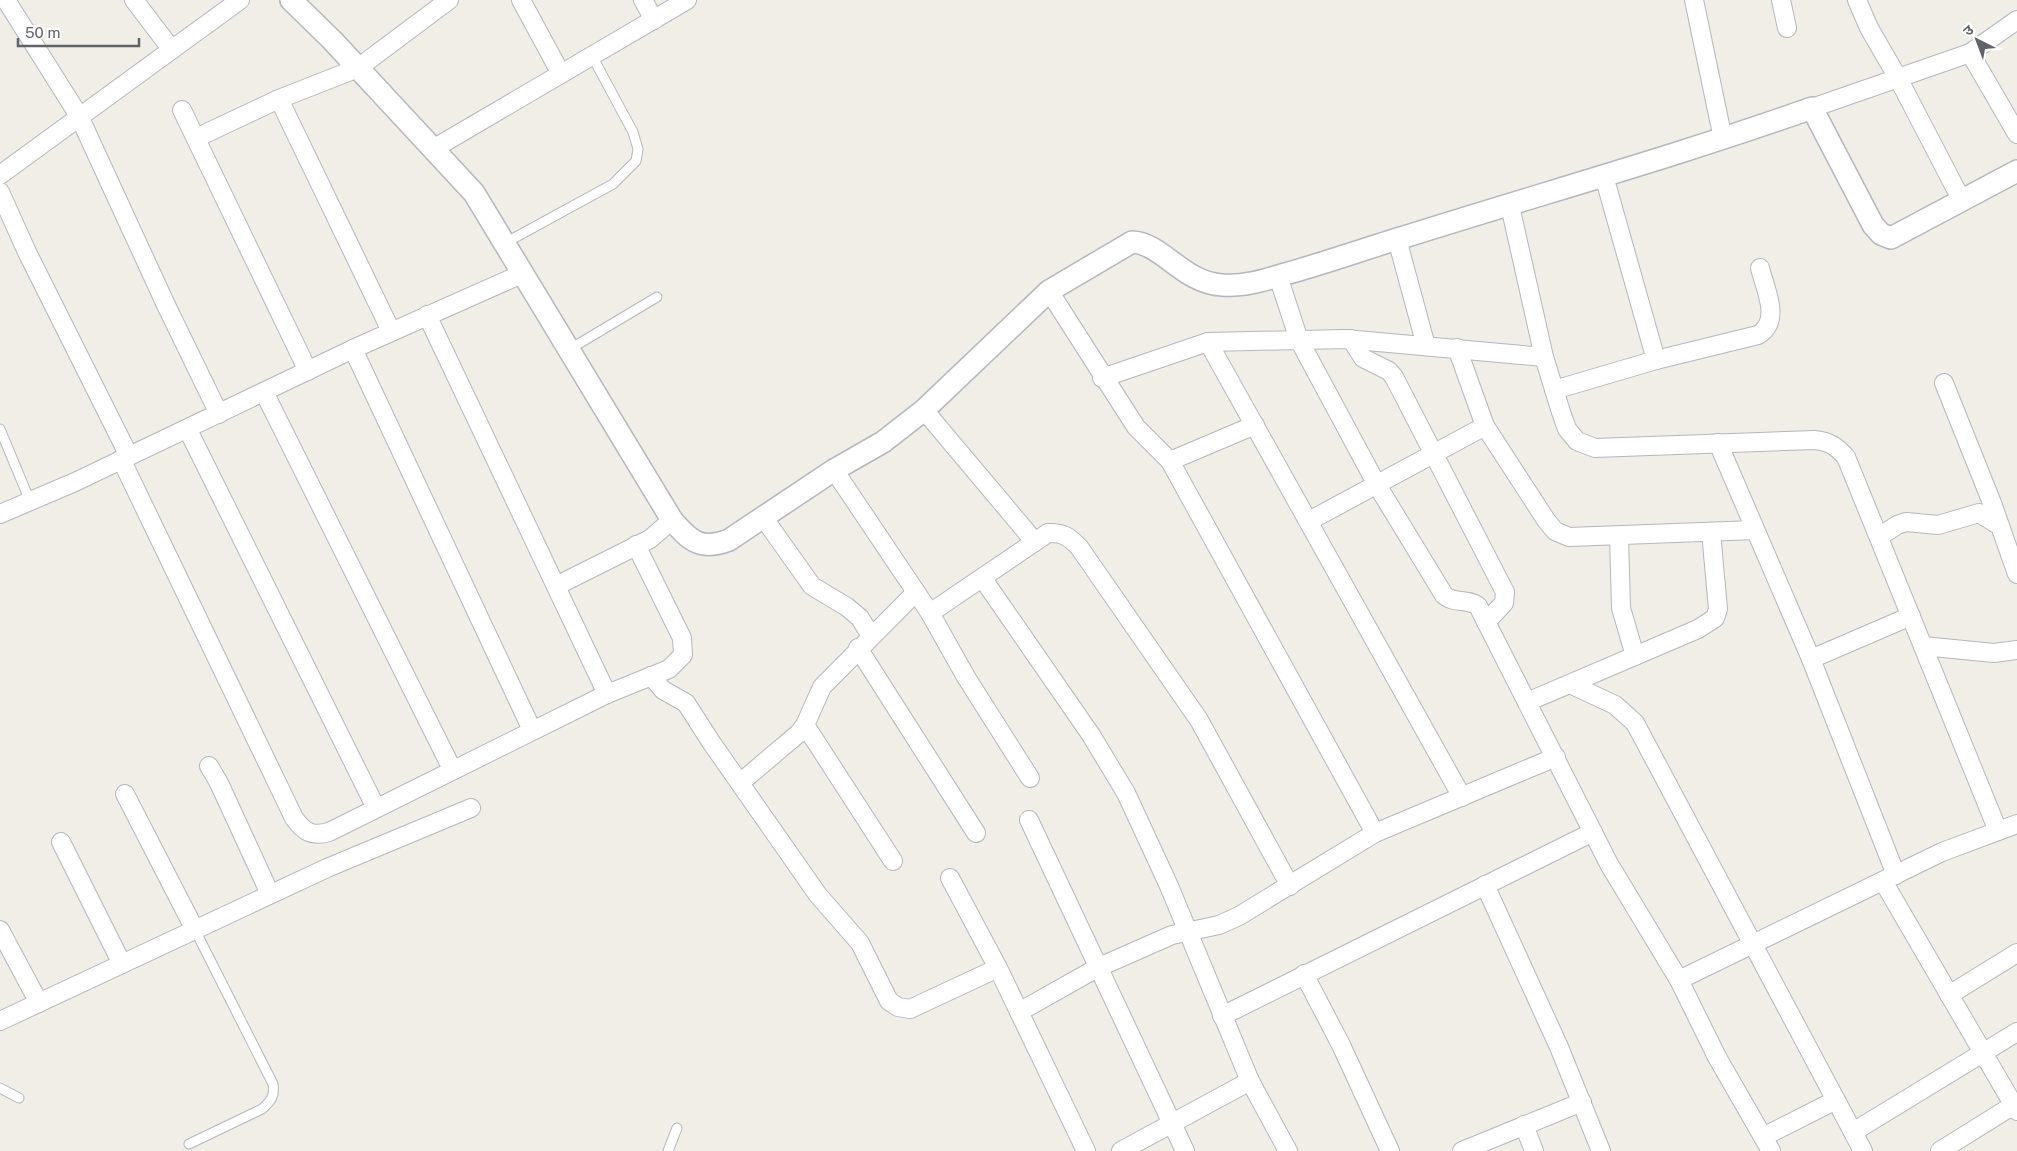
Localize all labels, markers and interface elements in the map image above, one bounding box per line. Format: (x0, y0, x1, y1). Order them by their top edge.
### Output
scale bar (18, 15, 139, 47)
north arrow (1952, 15, 2002, 65)
text: उ (1960, 21, 1977, 39)
text: 50 m (25, 24, 60, 41)

